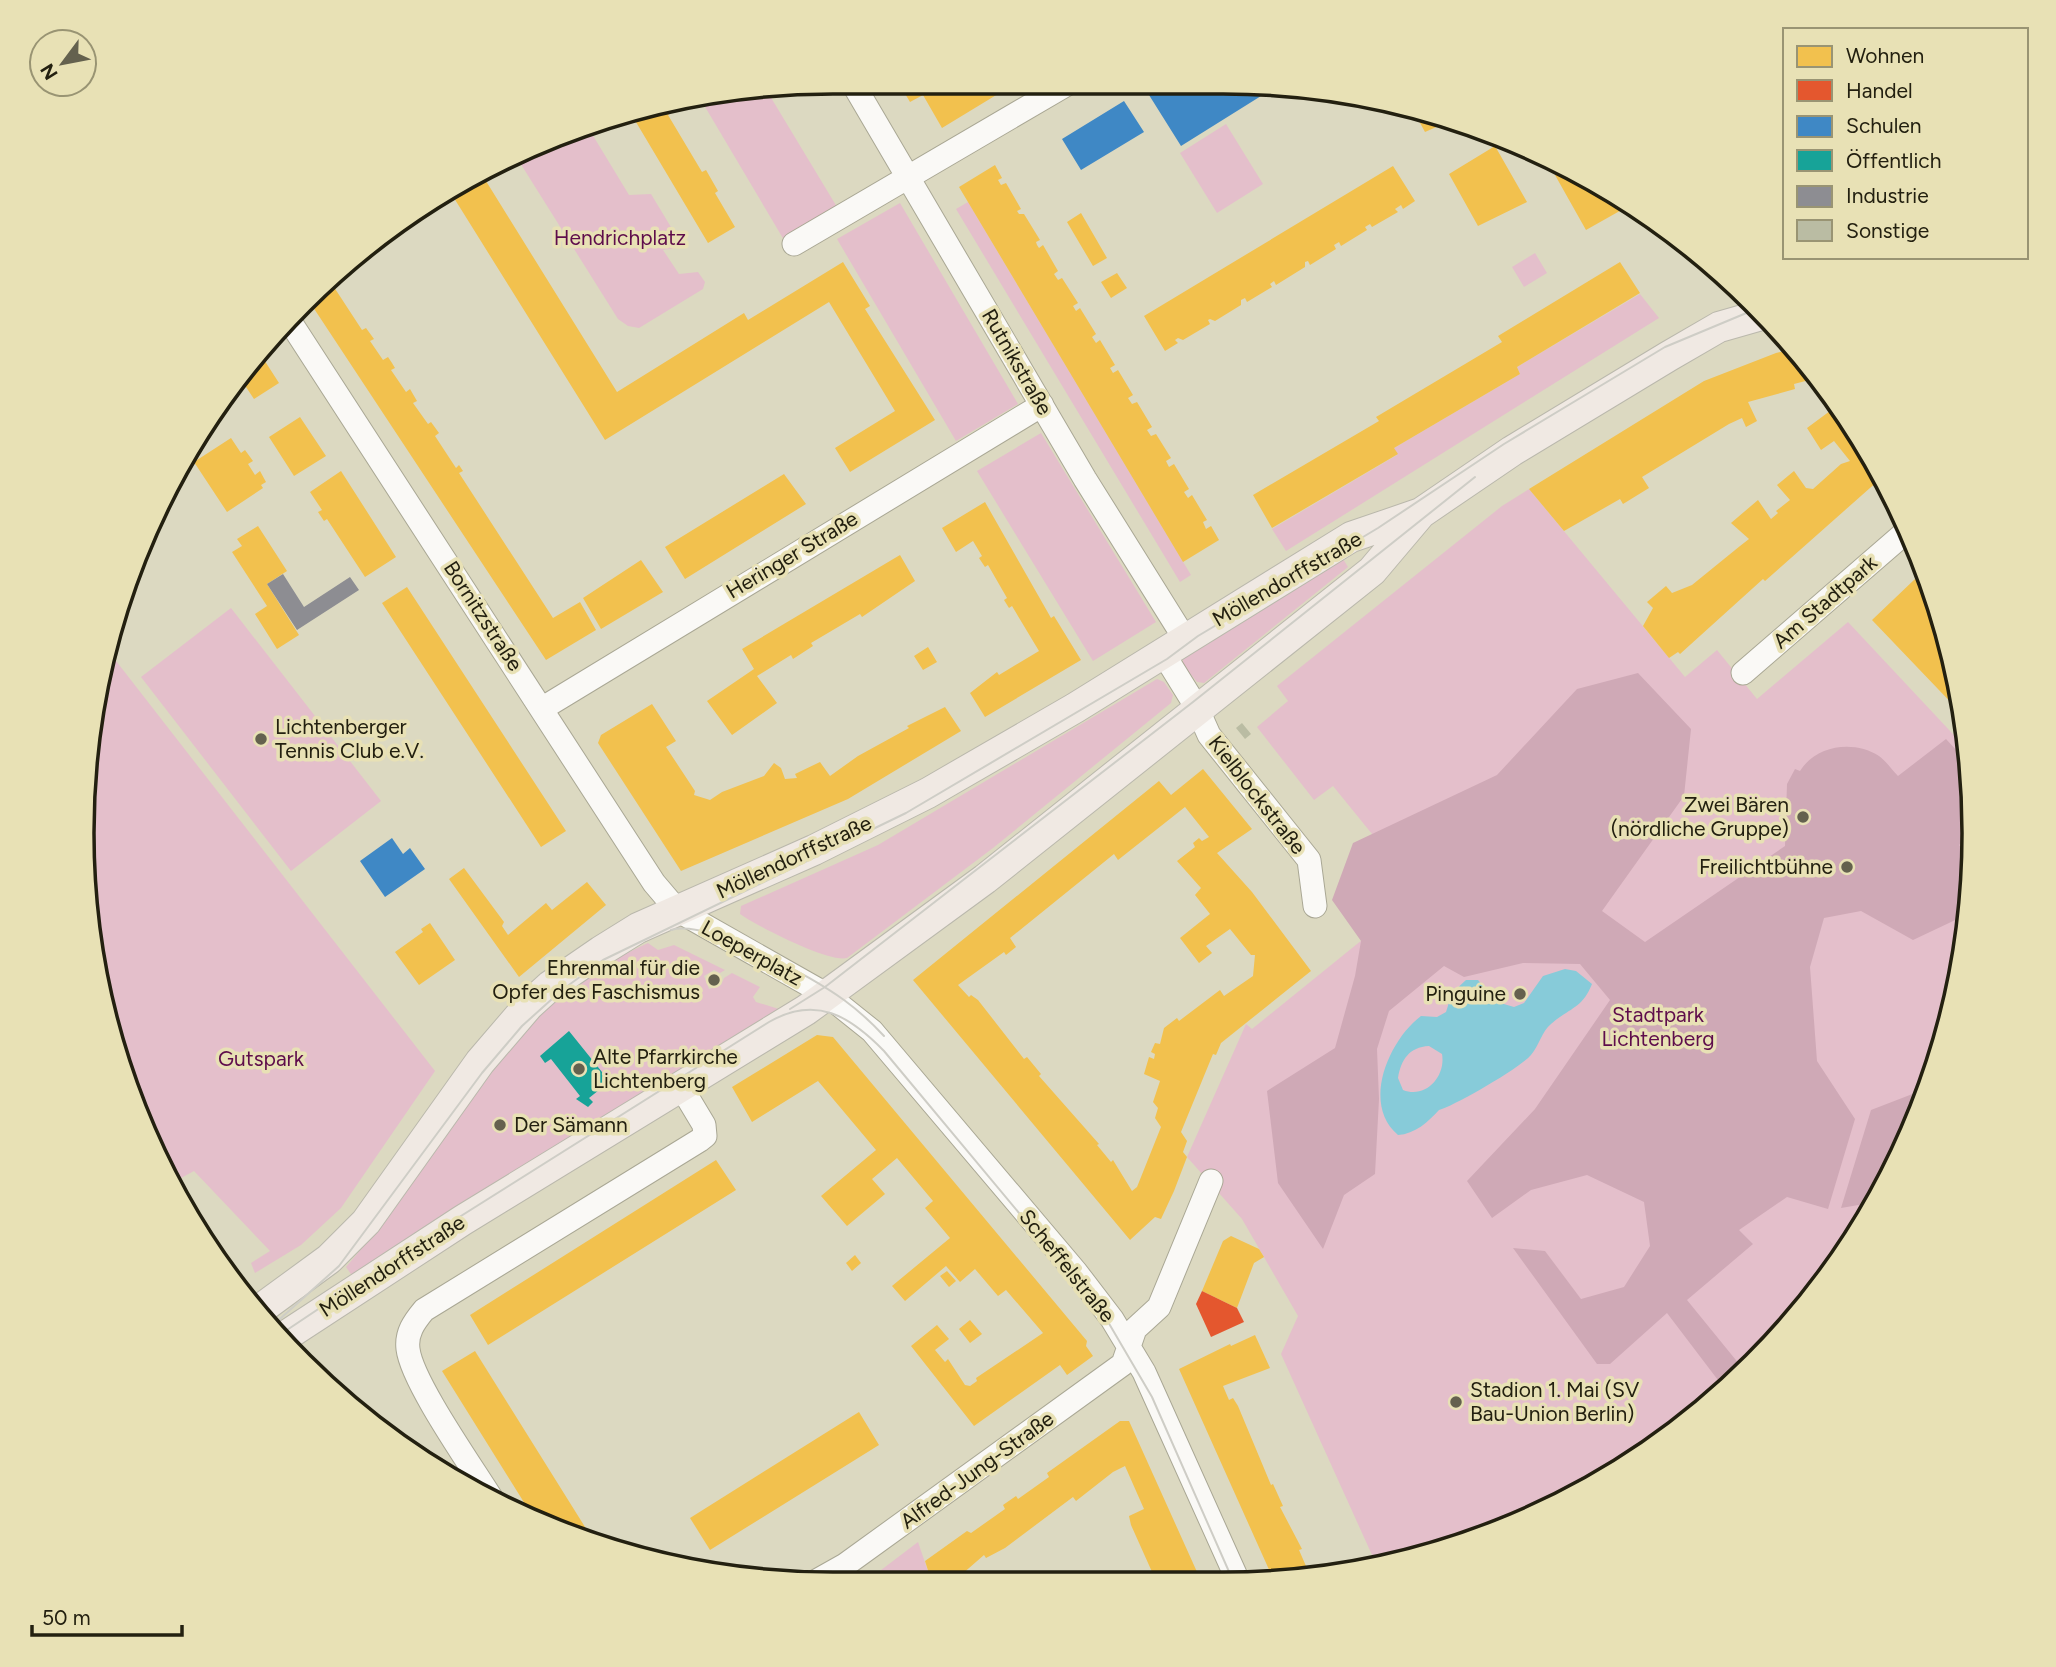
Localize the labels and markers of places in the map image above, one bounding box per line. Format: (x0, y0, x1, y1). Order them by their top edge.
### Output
place label: Lichtenberger Tennis Club e.V. (275, 714, 424, 763)
marker: Lichtenberger Tennis Club e.V. (253, 731, 269, 747)
place label: Zwei Bären (nördliche Gruppe) (1611, 792, 1789, 841)
marker: Zwei Bären (nördliche Gruppe) (1795, 809, 1811, 825)
place label: Freilichtbühne (1699, 854, 1833, 879)
marker: Freilichtbühne (1839, 859, 1855, 875)
place label: Ehrenmal für die Opfer des Faschismus (492, 955, 700, 1004)
marker: Ehrenmal für die Opfer des Faschismus (706, 972, 722, 988)
place label: Pinguine (1425, 981, 1506, 1006)
marker: Pinguine (1512, 986, 1528, 1002)
place label: Alte Pfarrkirche Lichtenberg (593, 1044, 738, 1093)
marker: Alte Pfarrkirche Lichtenberg (571, 1061, 587, 1077)
place label: Der Sämann (514, 1112, 628, 1137)
marker: Der Sämann (492, 1117, 508, 1133)
place label: Stadion 1. Mai (SV Bau-Union Berlin) (1470, 1377, 1640, 1426)
marker: Stadion 1. Mai (SV Bau-Union Berlin) (1448, 1394, 1464, 1410)

